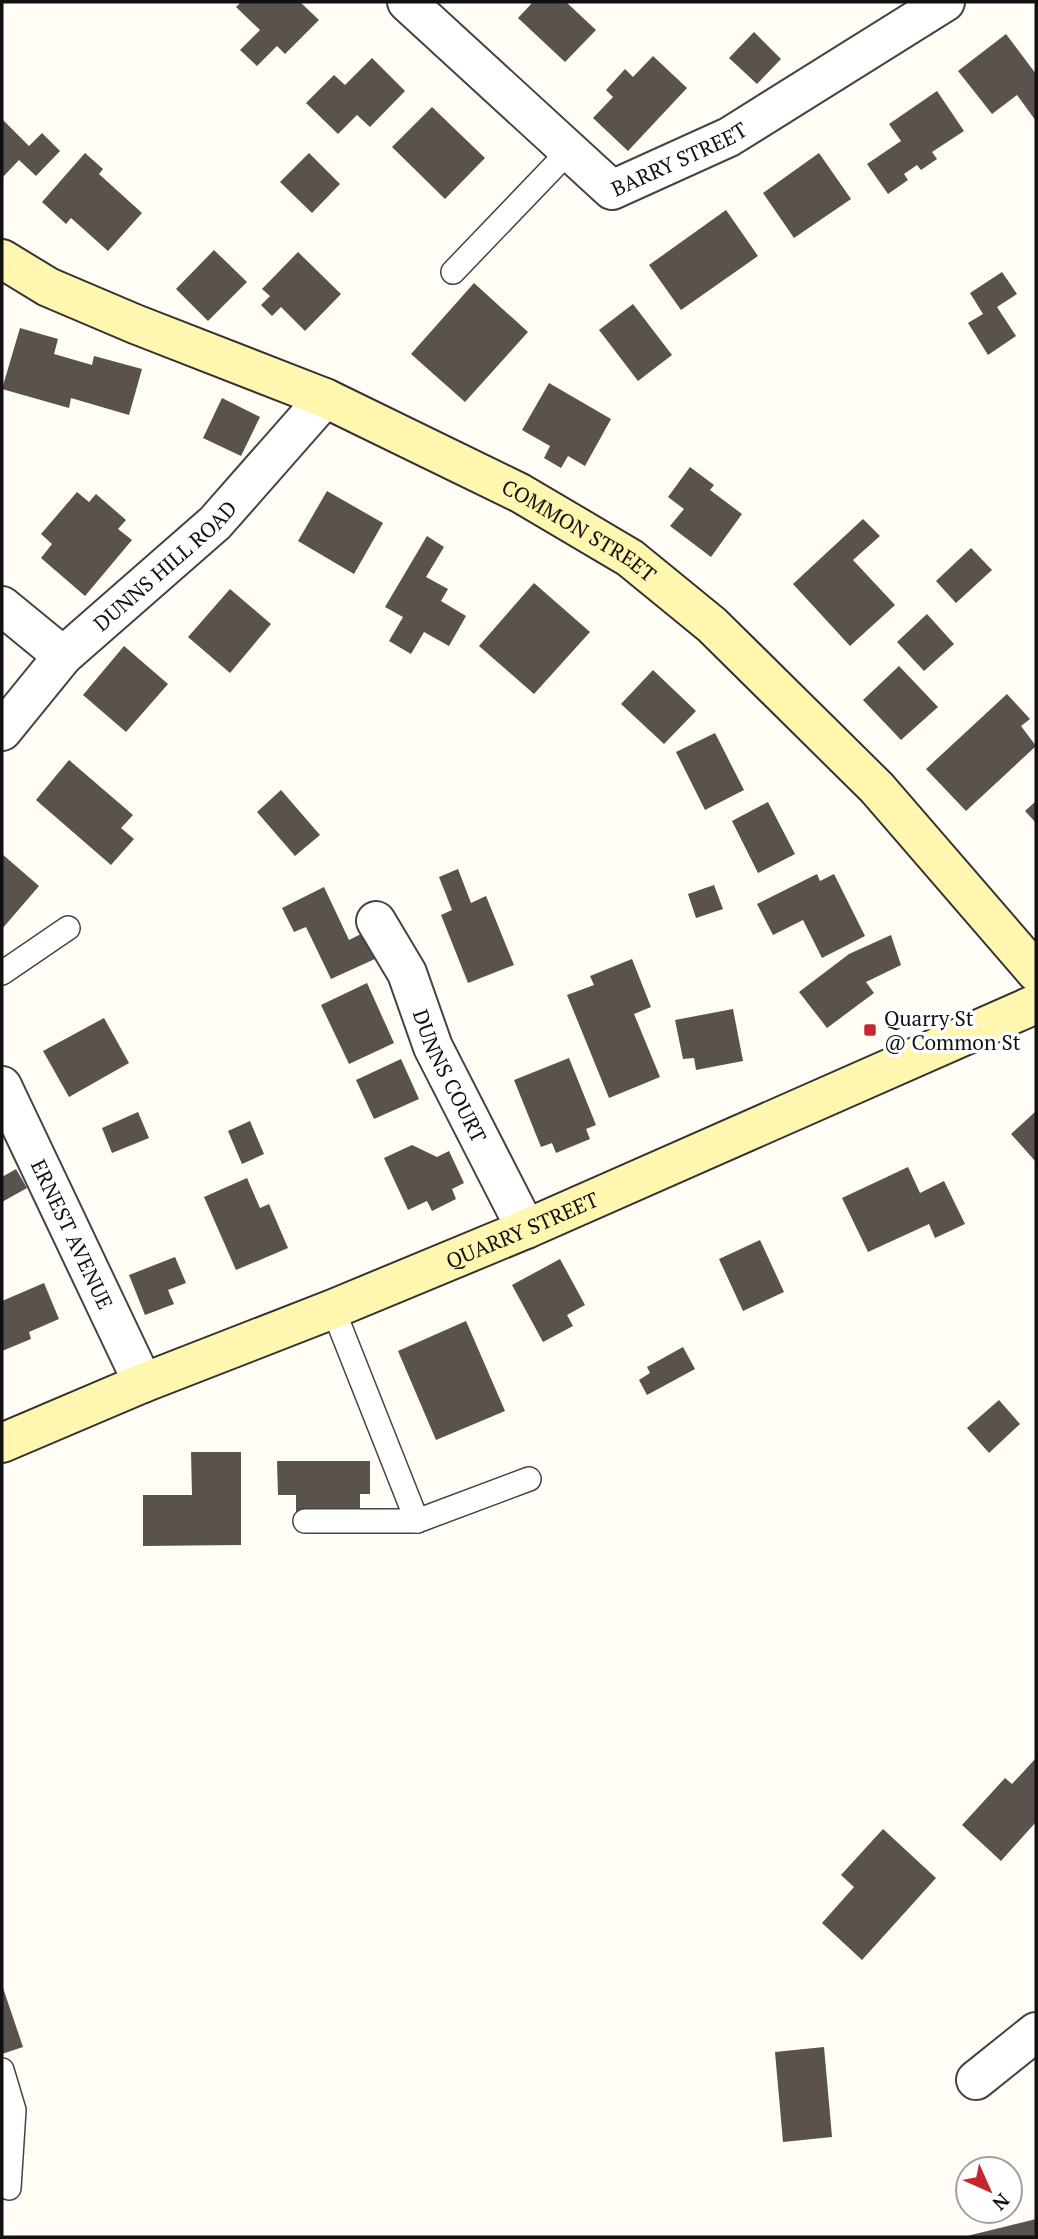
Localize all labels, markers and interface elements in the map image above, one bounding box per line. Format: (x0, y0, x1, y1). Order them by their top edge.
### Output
street label: BARRY STREET (607, 115, 752, 203)
street label: COMMON STREET (497, 472, 662, 588)
street label: DUNNS HILL ROAD (87, 494, 243, 637)
place label: Quarry St @ Common St (884, 1004, 1021, 1056)
street label: DUNNS COURT (407, 1006, 493, 1147)
marker: Quarry St @ Common St (862, 1022, 878, 1038)
street label: ERNEST AVENUE (25, 1155, 120, 1314)
street label: QUARRY STREET (441, 1185, 603, 1275)
north arrow (954, 2155, 1024, 2225)
text: N (987, 2188, 1015, 2217)

